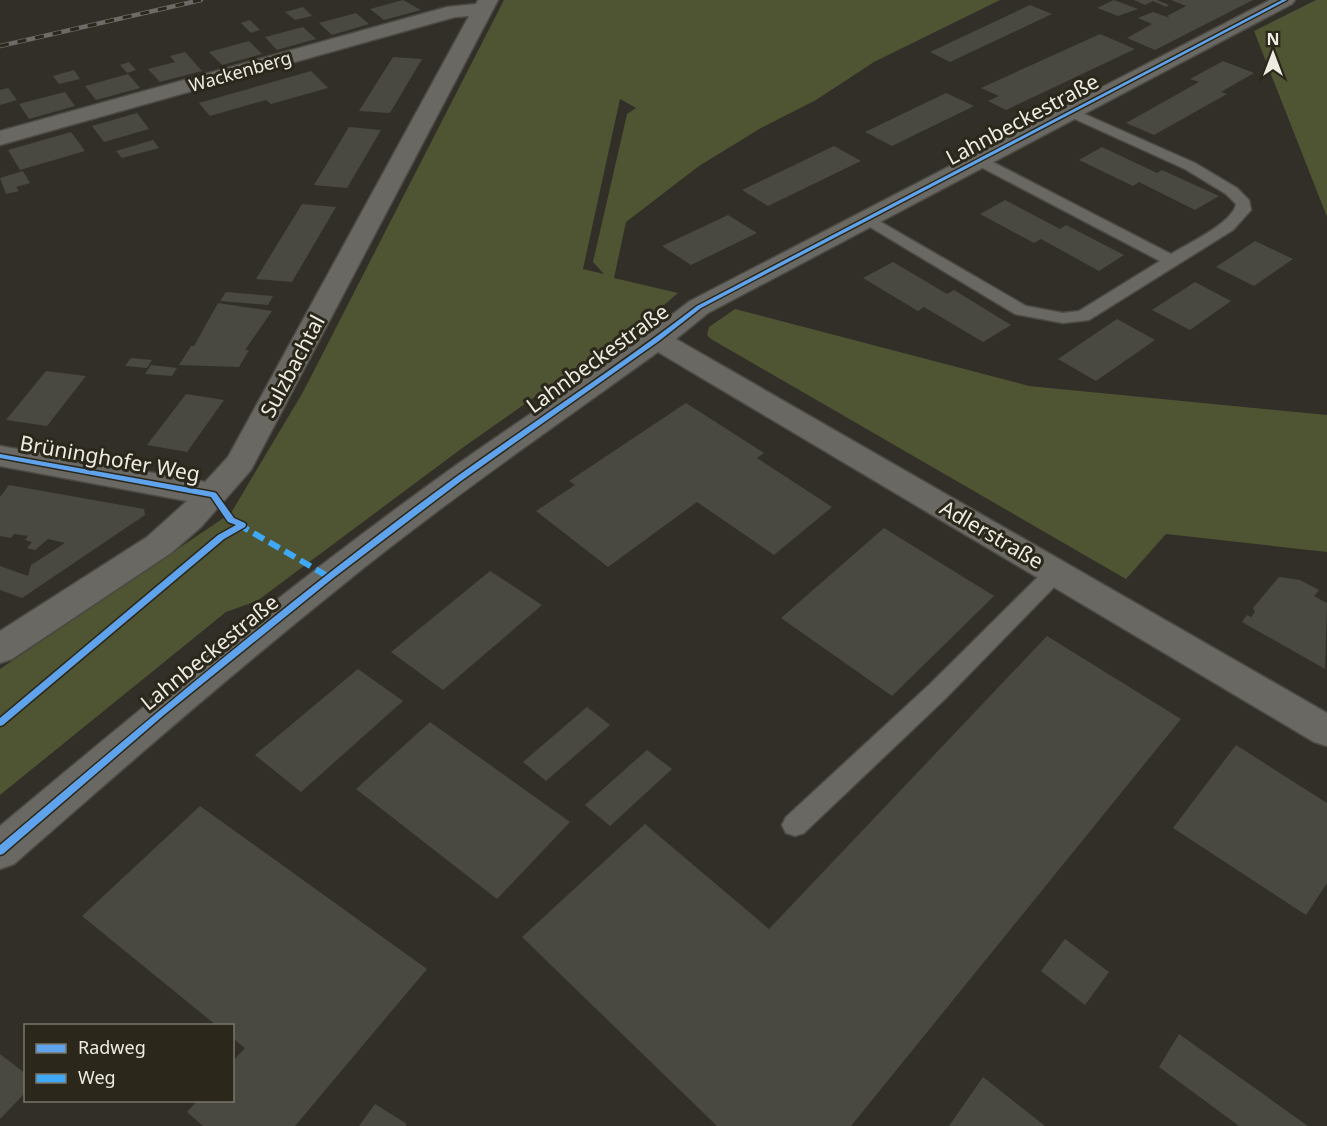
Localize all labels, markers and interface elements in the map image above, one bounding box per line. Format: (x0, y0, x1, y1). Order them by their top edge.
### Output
north arrow (1243, 24, 1303, 84)
text: N (1266, 28, 1280, 50)
street label: Wackenberg (186, 45, 294, 97)
street label: Lahnbeckestraße (941, 67, 1103, 171)
street label: Lahnbeckestraße (520, 297, 674, 419)
street label: Sulzbachtal (253, 310, 331, 422)
street label: Brüninghofer Weg (18, 428, 202, 488)
street label: Adlerstraße (935, 493, 1049, 575)
street label: Lahnbeckestraße (134, 588, 284, 716)
legend (24, 1024, 234, 1102)
text: Radweg (78, 1035, 146, 1059)
text: Weg (78, 1065, 116, 1089)

